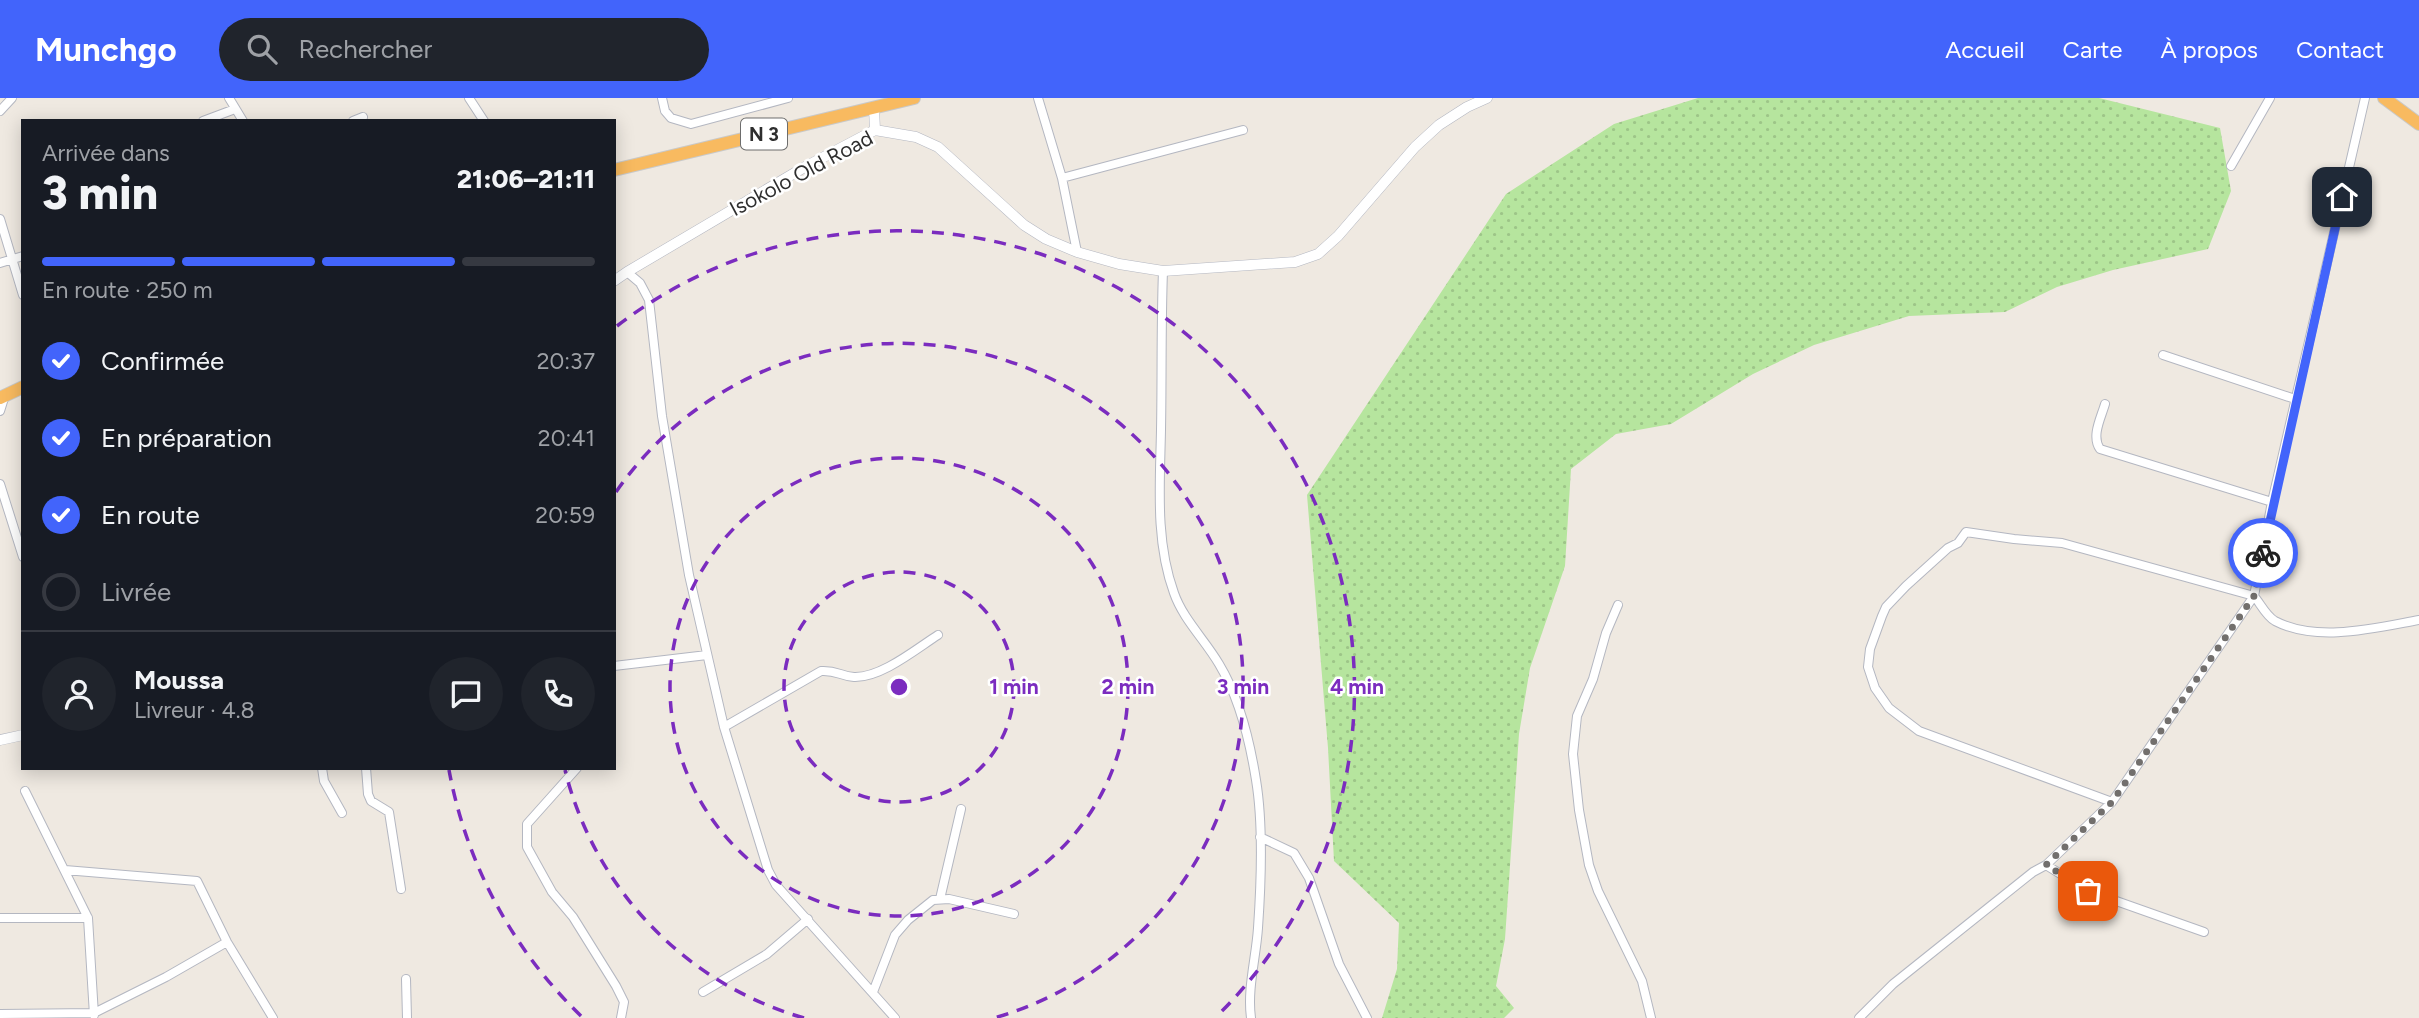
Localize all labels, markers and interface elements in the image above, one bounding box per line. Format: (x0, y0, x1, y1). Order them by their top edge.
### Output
search box (219, 18, 709, 81)
text: Munchgo (35, 30, 177, 69)
icon: search (243, 30, 281, 68)
text: Rechercher (299, 33, 432, 65)
text: Accueil (1945, 35, 2025, 64)
text: Carte (2063, 35, 2122, 64)
text: À propos (2160, 35, 2258, 64)
text: Contact (2296, 35, 2384, 64)
road number: N 3 (741, 118, 787, 150)
street label: Isokolo Old Road (725, 125, 877, 221)
text: Arrivée dans (42, 139, 170, 167)
text: 21:06–21:11 (457, 163, 595, 195)
text: 3 min (42, 165, 158, 221)
pin (2312, 167, 2372, 227)
icon: home (2323, 178, 2361, 216)
text: En route · 250 m (42, 276, 213, 304)
icon: check (42, 342, 80, 380)
text: Confirmée (101, 345, 224, 377)
text: 20:37 (537, 347, 595, 375)
icon: check (42, 419, 80, 457)
text: En préparation (101, 422, 272, 454)
text: 20:41 (538, 424, 595, 452)
icon: check (42, 496, 80, 534)
text: En route (101, 499, 200, 531)
text: 20:59 (535, 501, 595, 529)
courier (2228, 518, 2298, 588)
icon: bike (2244, 534, 2282, 572)
text: Livrée (101, 576, 171, 608)
button: person (42, 657, 116, 731)
button: chat (429, 657, 503, 731)
button: phone (521, 657, 595, 731)
text: Moussa (134, 664, 224, 696)
text: 1 min (989, 674, 1039, 699)
text: 2 min (1102, 674, 1154, 699)
text: 3 min (1217, 674, 1269, 699)
text: 4 min (1330, 674, 1384, 699)
centre of rings (887, 675, 911, 699)
text: Livreur · 4.8 (134, 696, 255, 724)
pin (2058, 861, 2118, 921)
icon: bag (2069, 872, 2107, 910)

